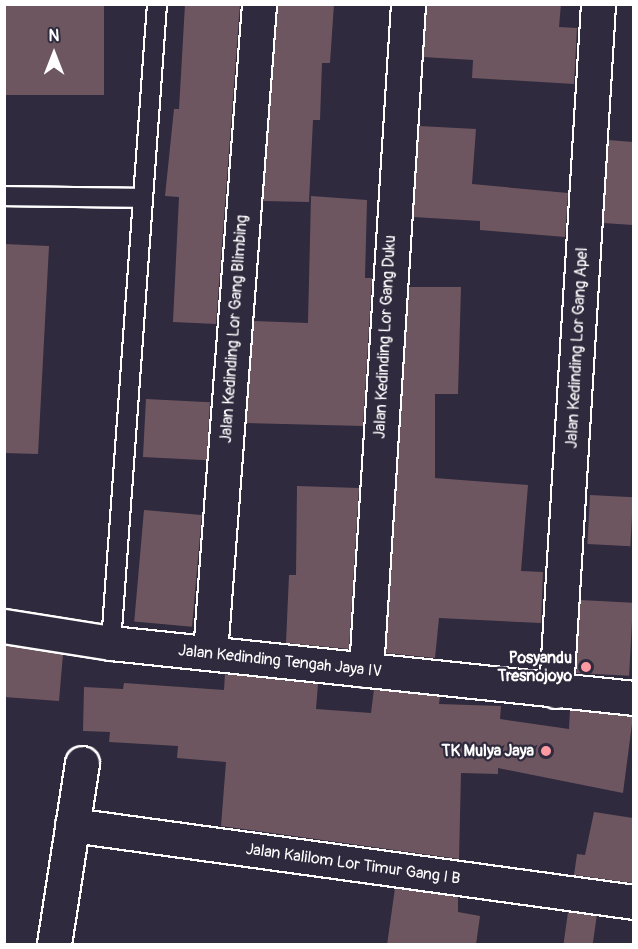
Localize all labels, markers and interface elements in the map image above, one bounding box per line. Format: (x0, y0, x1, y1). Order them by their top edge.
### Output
north arrow (24, 24, 84, 84)
text: N (49, 26, 59, 46)
street label: Jalan Kedinding Lor Gang Blimbing (216, 214, 252, 444)
street label: Jalan Kedinding Lor Gang Duku (370, 235, 400, 439)
street label: Jalan Kedinding Lor Gang Apel (562, 247, 592, 449)
street label: Jalan Kedinding Tengah Jaya IV (177, 641, 383, 681)
place label: Posyandu Tresnojoyo (498, 648, 572, 686)
marker: Posyandu Tresnojoyo (577, 658, 595, 676)
place label: TK Mulya Jaya (442, 741, 534, 761)
marker: TK Mulya Jaya (539, 744, 553, 758)
street label: Jalan Kalilom Lor Timur Gang I B (244, 839, 462, 889)

